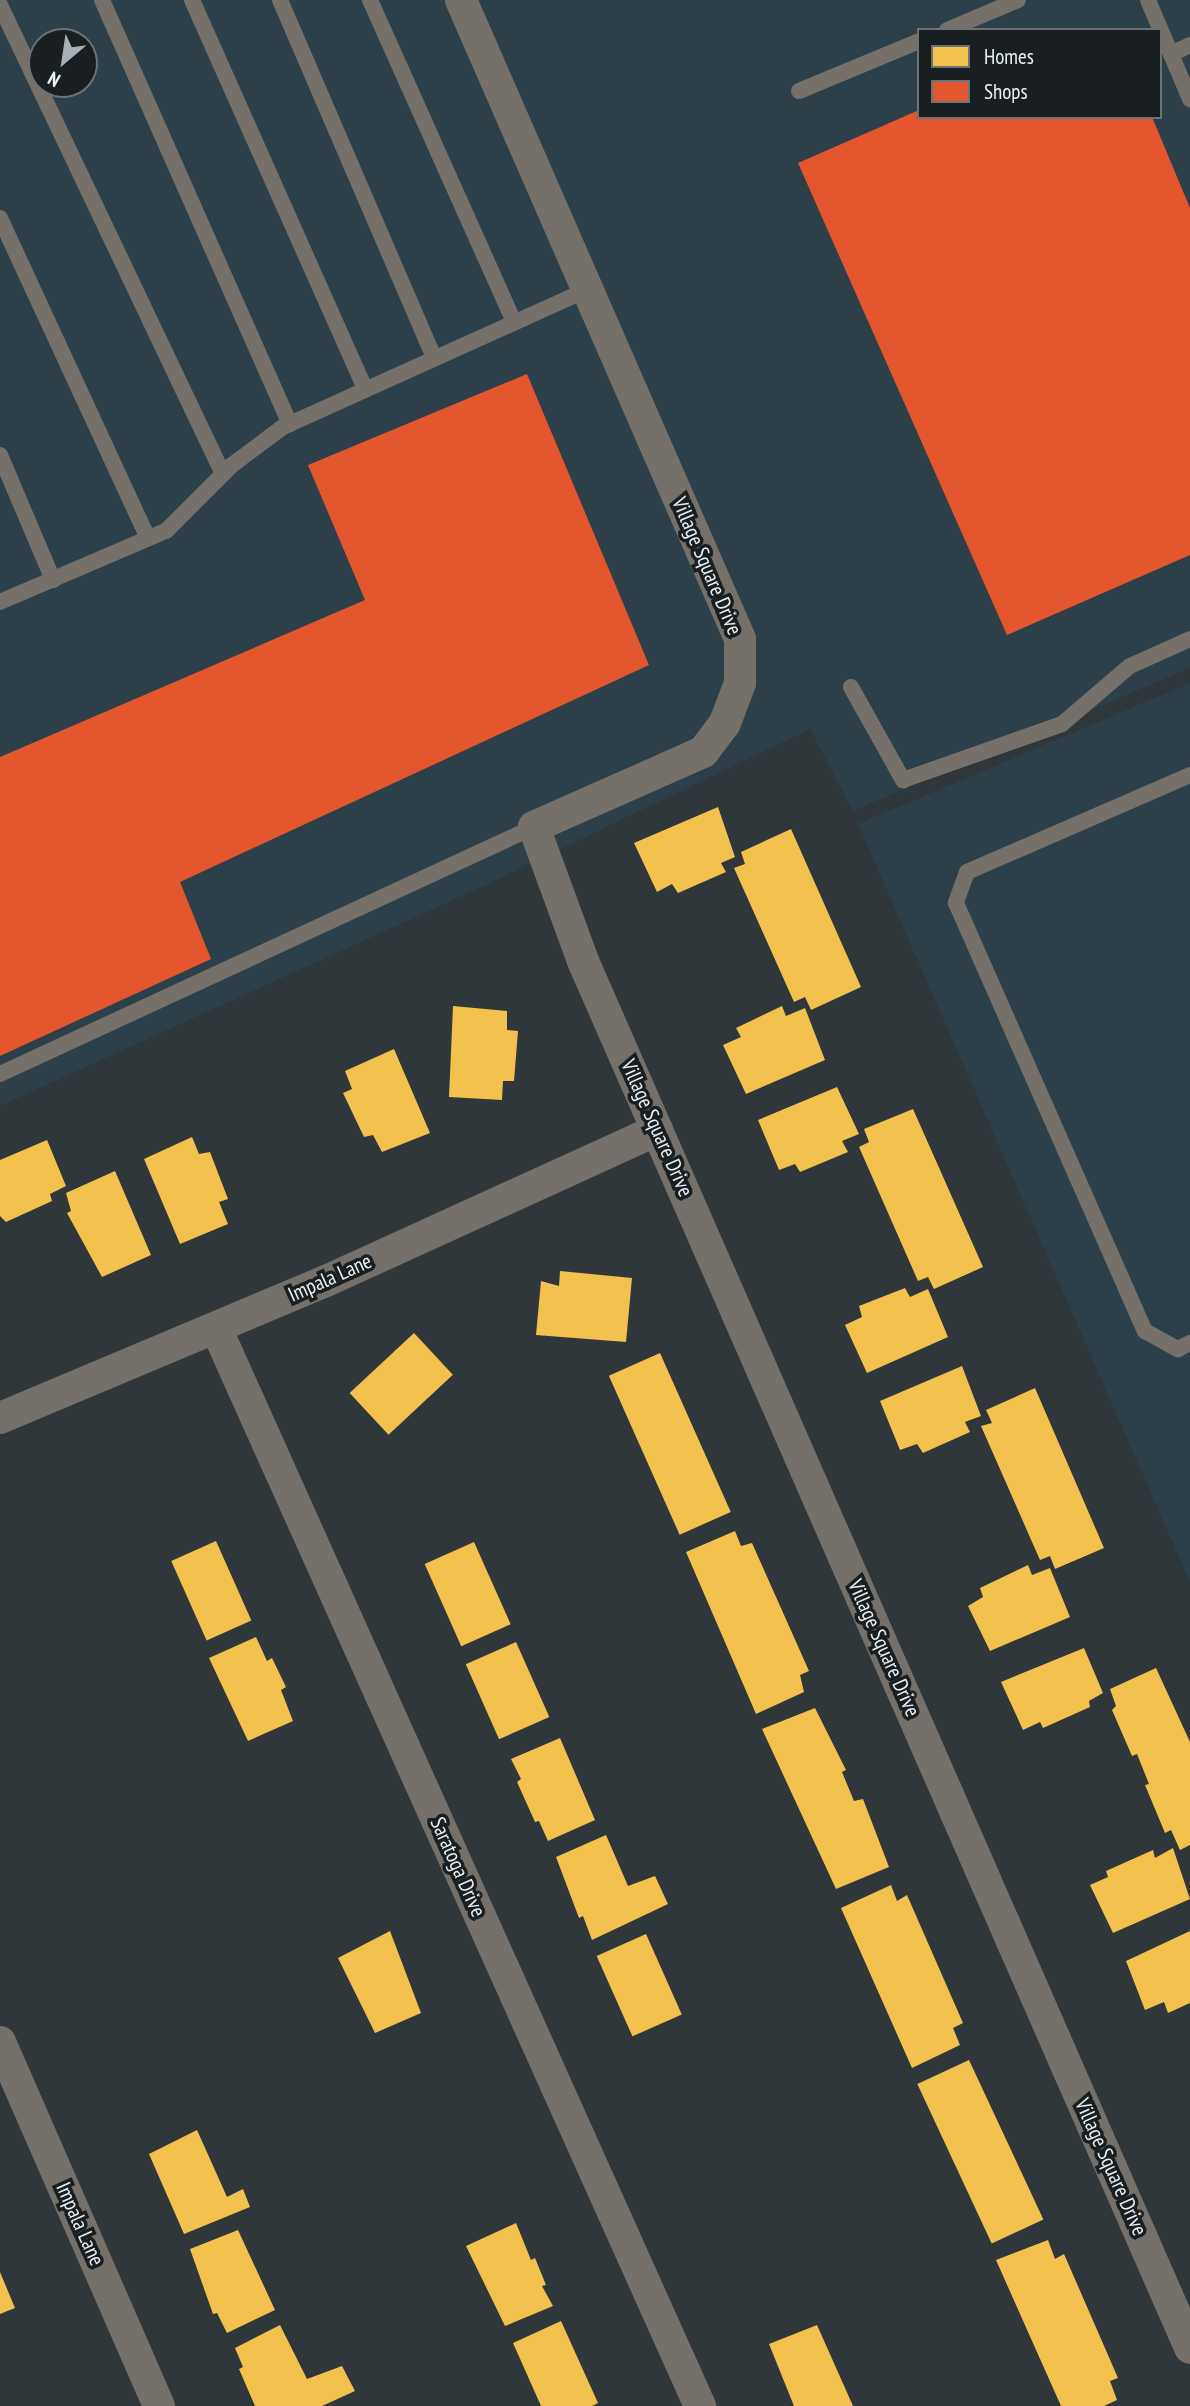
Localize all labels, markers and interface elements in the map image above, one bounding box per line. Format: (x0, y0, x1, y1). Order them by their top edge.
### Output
north arrow (28, 28, 98, 98)
legend (917, 28, 1162, 119)
text: Homes (984, 43, 1034, 70)
text: N (43, 67, 64, 93)
text: Shops (984, 78, 1028, 105)
street label: Village Square Drive (667, 493, 747, 639)
street label: Village Square Drive (616, 1056, 698, 1200)
street label: Impala Lane (284, 1248, 376, 1308)
street label: Village Square Drive (843, 1576, 925, 1720)
street label: Saratoga Drive (425, 1813, 491, 1921)
street label: Village Square Drive (1070, 2095, 1152, 2239)
street label: Impala Lane (50, 2178, 110, 2270)

